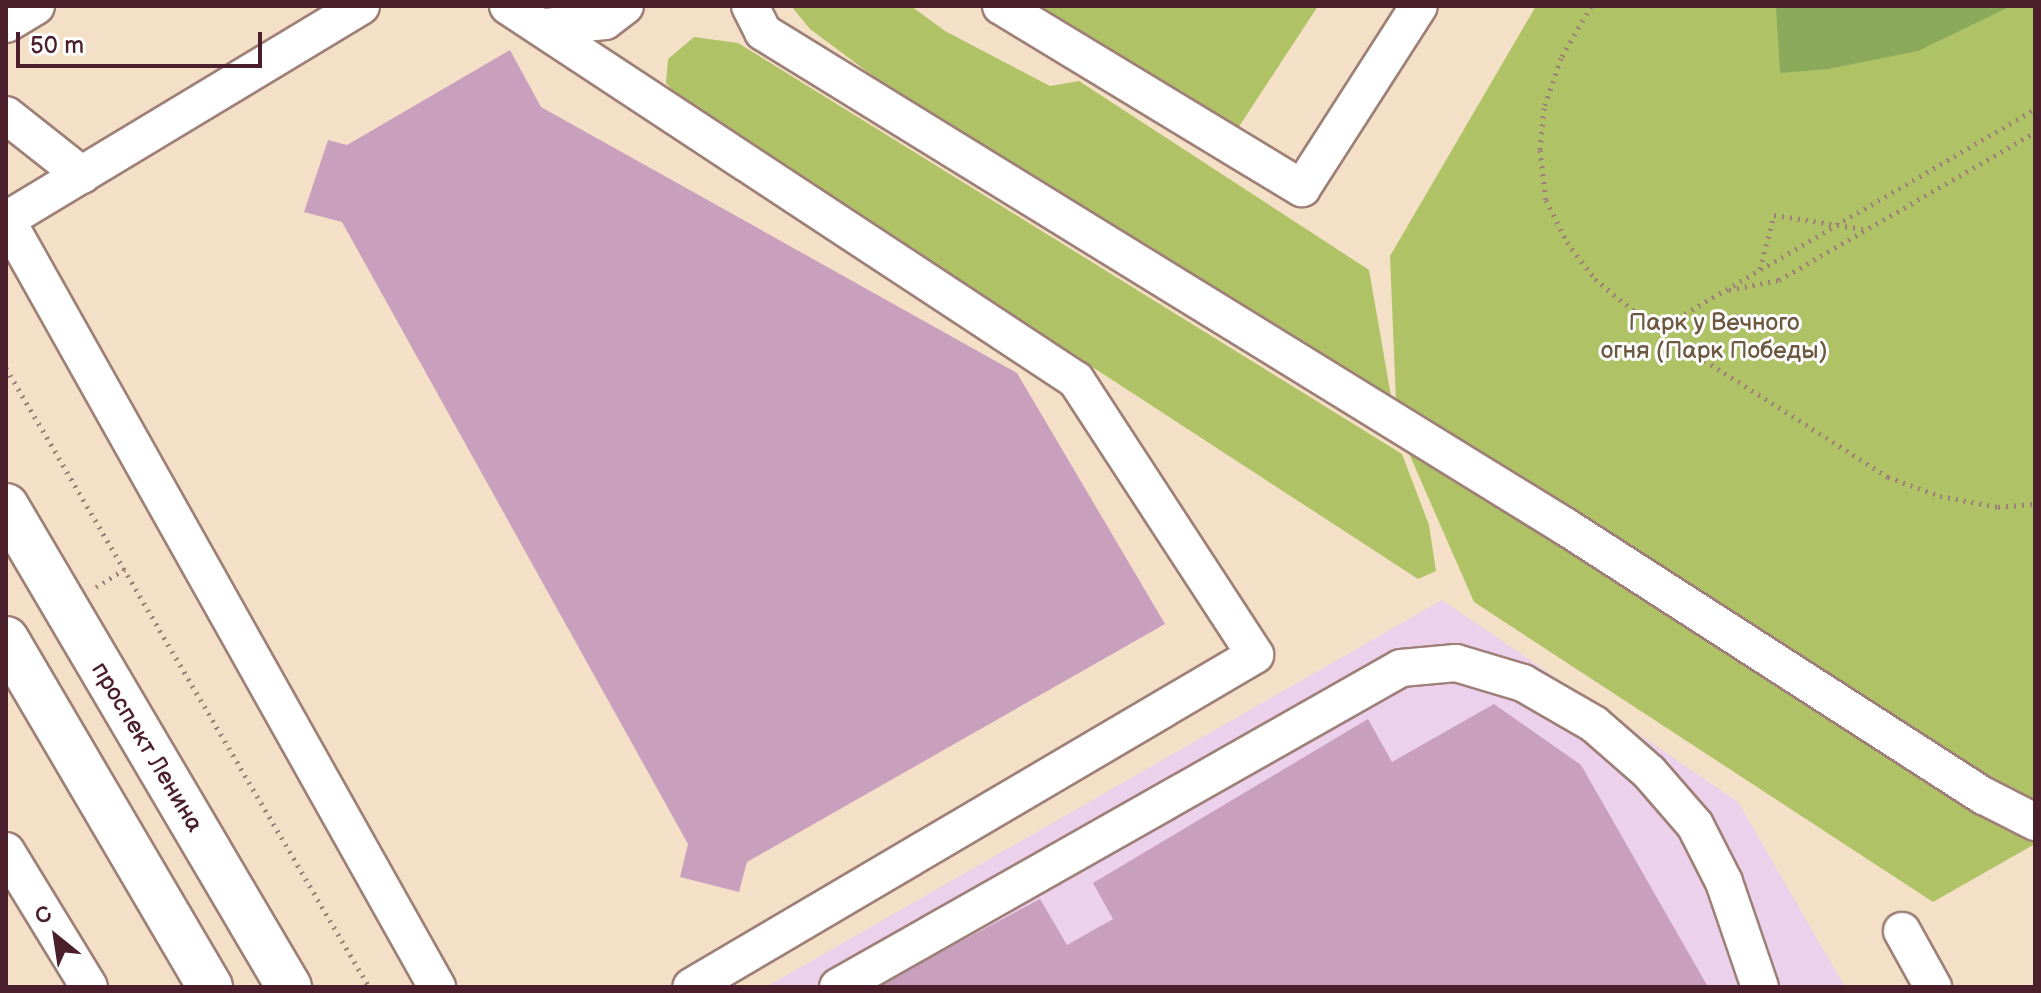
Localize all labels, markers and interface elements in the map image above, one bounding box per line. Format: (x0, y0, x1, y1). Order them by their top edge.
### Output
scale bar (20, 16, 266, 66)
text: 50 m (30, 31, 84, 60)
park label: Парк у Вечного огня (Парк Победы) (1601, 309, 1827, 365)
street label: проспект Ленина (85, 657, 209, 837)
north arrow (16, 897, 96, 977)
text: С (30, 900, 57, 931)

